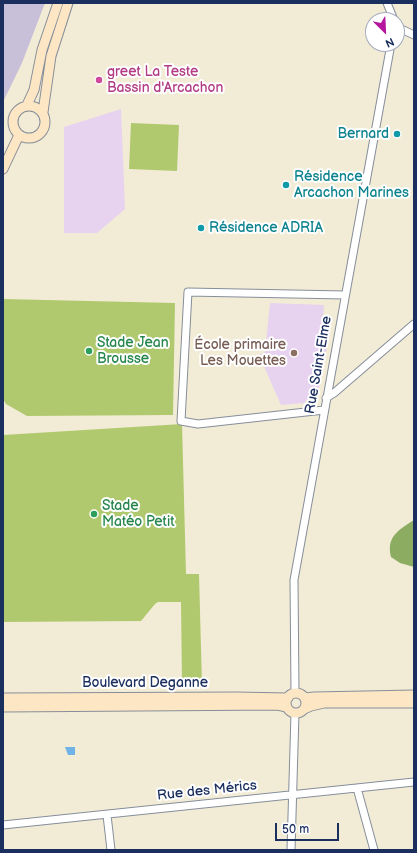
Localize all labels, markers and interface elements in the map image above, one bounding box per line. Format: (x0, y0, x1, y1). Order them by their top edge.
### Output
north arrow (365, 12, 405, 52)
text: N (383, 35, 396, 50)
place label: greet La Teste Bassin d'Arcachon (107, 64, 223, 96)
marker: greet La Teste Bassin d'Arcachon (94, 75, 104, 85)
place label: Bernard (337, 126, 389, 142)
marker: Bernard (392, 129, 402, 139)
place label: Résidence Arcachon Marines (294, 169, 409, 202)
marker: Résidence Arcachon Marines (281, 180, 291, 190)
place label: Résidence ADRIA (209, 220, 323, 236)
marker: Résidence ADRIA (196, 223, 206, 233)
street label: Rue Saint-Elme (302, 315, 336, 415)
place label: Stade Jean Brousse (97, 335, 169, 368)
place label: École primaire Les Mouettes (194, 337, 286, 370)
marker: Stade Jean Brousse (84, 346, 94, 356)
marker: École primaire Les Mouettes (289, 348, 299, 358)
place label: Stade Matéo Petit (102, 498, 174, 530)
marker: Stade Matéo Petit (89, 509, 99, 519)
street label: Boulevard Deganne (82, 675, 208, 691)
street label: Rue des Mérics (156, 777, 258, 805)
scale bar (277, 815, 341, 841)
text: 50 m (282, 822, 309, 837)

